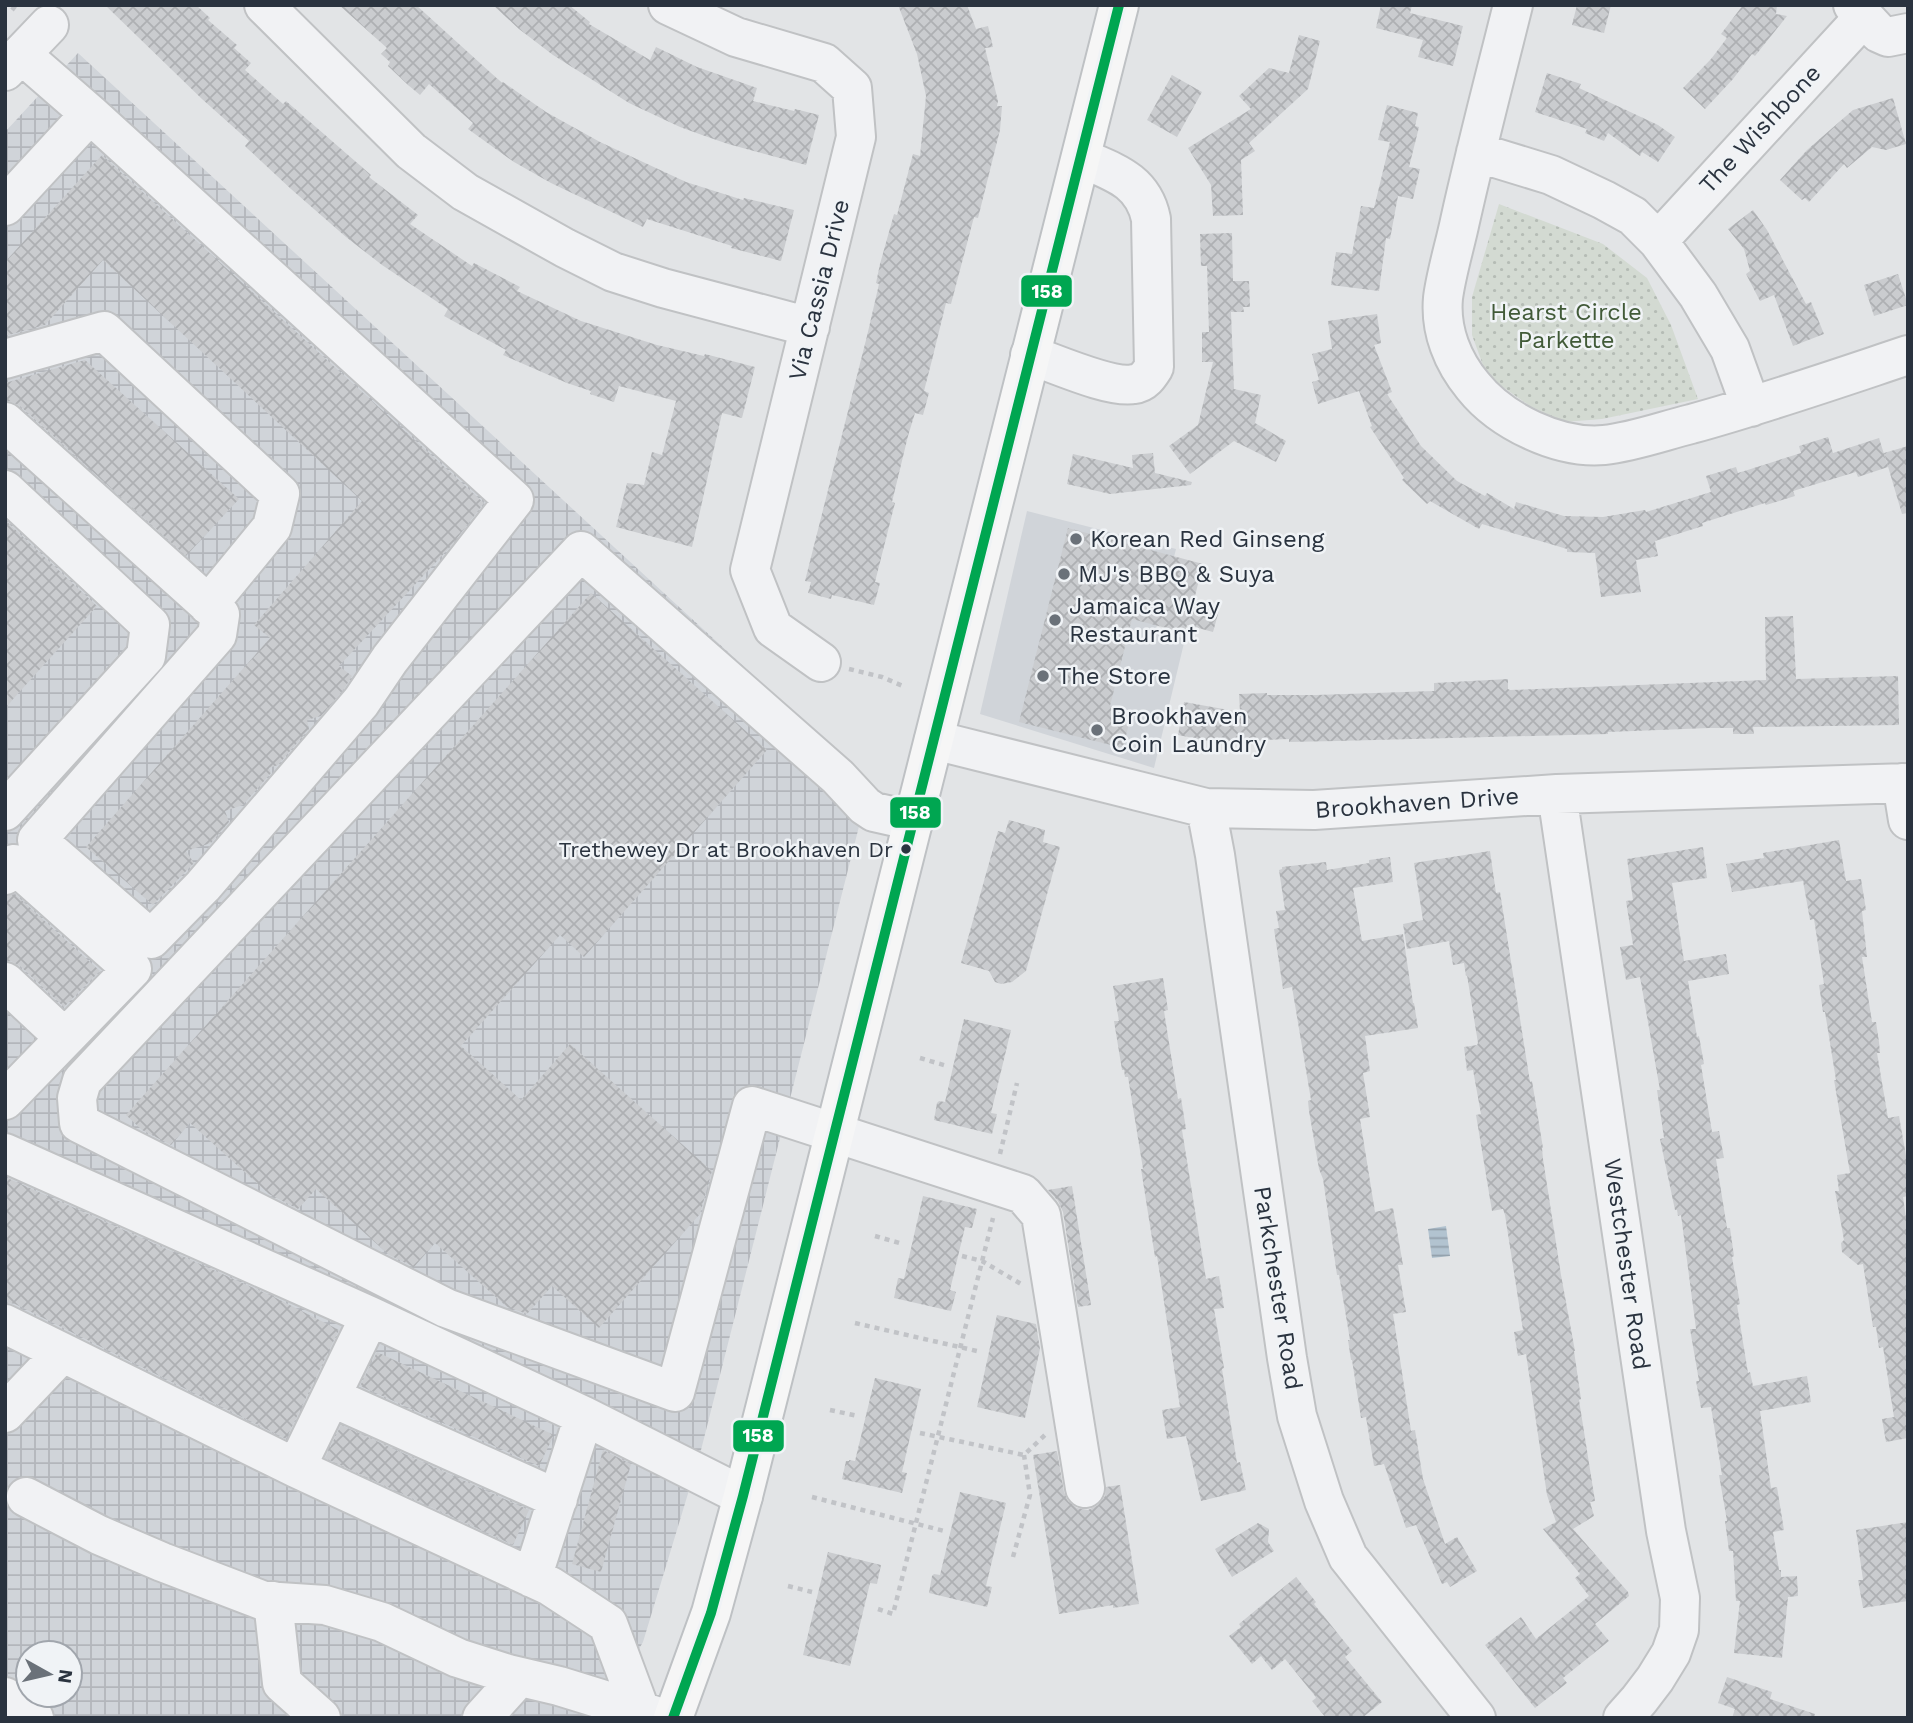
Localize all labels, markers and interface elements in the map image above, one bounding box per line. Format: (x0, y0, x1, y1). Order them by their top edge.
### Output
street label: The Wishbone (1693, 59, 1827, 199)
street label: Via Cassia Drive (783, 196, 855, 384)
line badge: 158 (1020, 274, 1073, 308)
text: 158 (1031, 280, 1063, 303)
park label: Hearst Circle Parkette (1490, 298, 1642, 354)
place label: Korean Red Ginseng (1090, 525, 1325, 553)
marker: Korean Red Ginseng (1068, 531, 1084, 547)
place label: MJ's BBQ & Suya (1078, 560, 1275, 588)
marker: MJ's BBQ & Suya (1056, 566, 1072, 582)
place label: Jamaica Way Restaurant (1069, 592, 1221, 648)
marker: Jamaica Way Restaurant (1047, 612, 1063, 628)
place label: The Store (1057, 662, 1171, 690)
marker: The Store (1035, 668, 1051, 684)
place label: Brookhaven Coin Laundry (1111, 702, 1267, 758)
marker: Brookhaven Coin Laundry (1089, 722, 1105, 738)
street label: Brookhaven Drive (1314, 782, 1520, 824)
line badge: 158 (889, 796, 942, 829)
text: 158 (899, 801, 931, 824)
place label: Trethewey Dr at Brookhaven Dr (558, 837, 893, 862)
marker: Trethewey Dr at Brookhaven Dr (899, 842, 913, 856)
street label: Westchester Road (1598, 1156, 1656, 1372)
street label: Parkchester Road (1248, 1184, 1308, 1392)
line badge: 158 (732, 1419, 785, 1453)
text: 158 (742, 1424, 774, 1447)
north arrow (14, 1639, 84, 1709)
text: N (53, 1668, 78, 1685)

